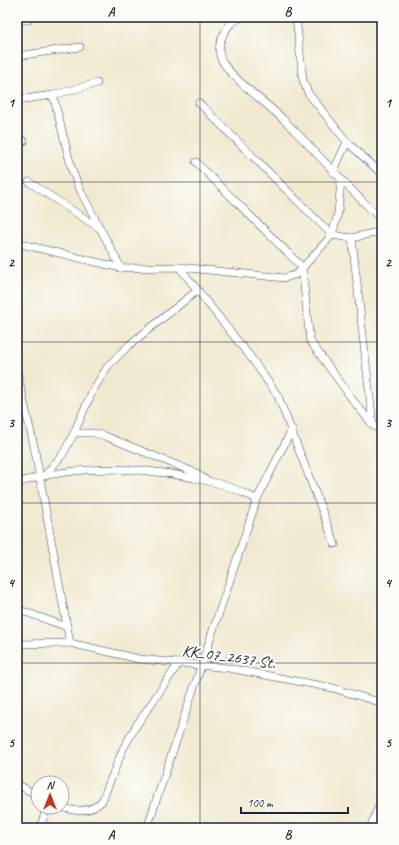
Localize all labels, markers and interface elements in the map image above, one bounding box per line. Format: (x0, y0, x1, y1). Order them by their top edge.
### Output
text: A (108, 4, 116, 20)
text: B (285, 4, 293, 20)
text: 1 (8, 95, 16, 111)
text: 1 (385, 95, 393, 111)
text: 2 (8, 255, 15, 271)
text: 2 (385, 255, 392, 271)
text: 3 (8, 415, 15, 431)
text: 3 (385, 415, 392, 431)
text: 4 (8, 575, 16, 591)
text: 4 (385, 575, 393, 591)
street label: KK_07_2637 St. (181, 641, 278, 674)
text: 5 (8, 735, 15, 751)
text: 5 (385, 735, 392, 751)
north arrow (30, 775, 70, 815)
text: N (47, 778, 56, 792)
scale bar (241, 789, 348, 815)
text: 100 m (247, 795, 274, 811)
text: A (108, 827, 116, 843)
text: B (285, 827, 293, 843)

